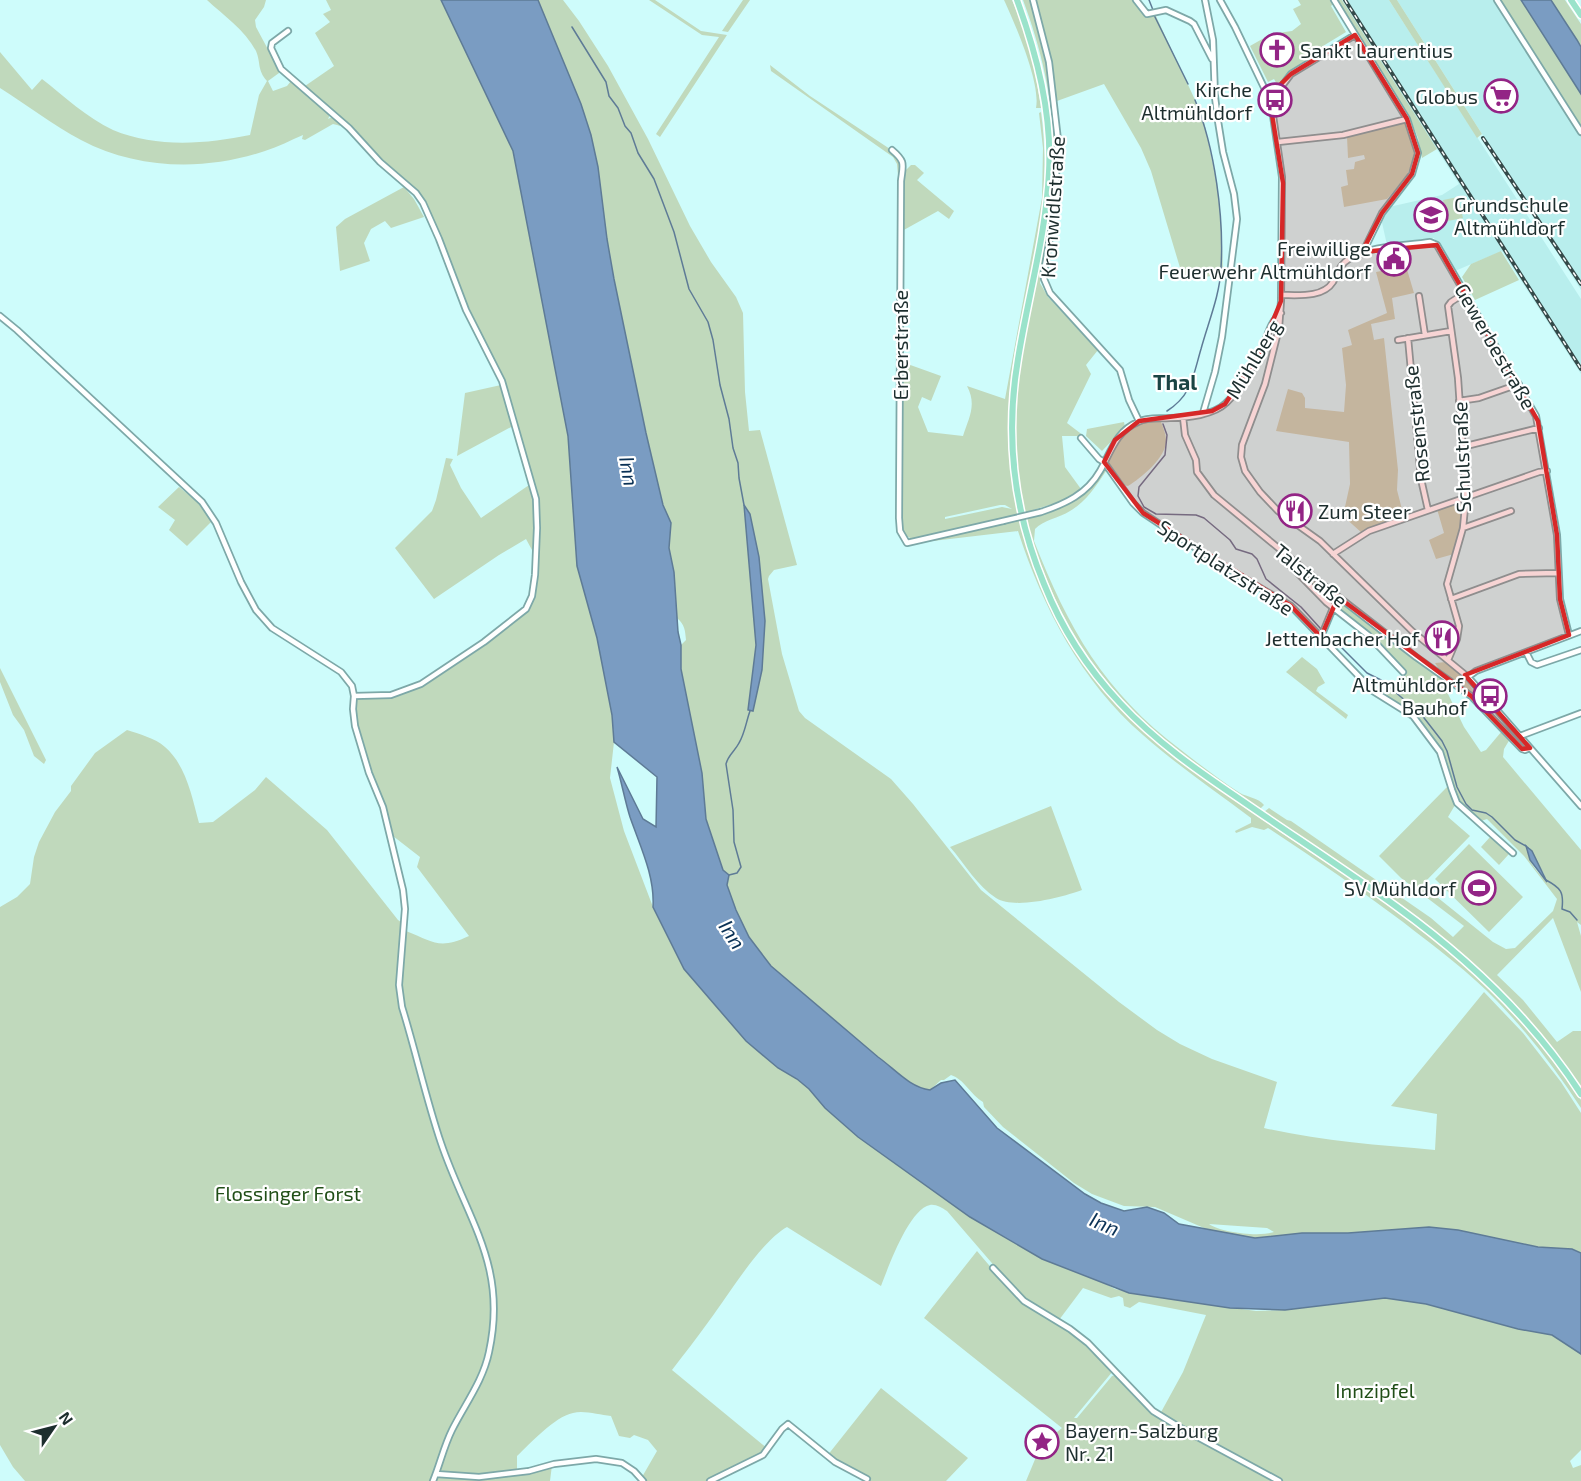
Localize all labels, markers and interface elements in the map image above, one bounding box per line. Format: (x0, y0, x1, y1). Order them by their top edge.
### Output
church icon: Sankt Laurentius (1259, 32, 1295, 68)
place label: Sankt Laurentius (1300, 38, 1453, 62)
place label: Kirche Altmühldorf (1141, 77, 1252, 124)
supermarket icon: Globus (1483, 78, 1519, 114)
bus stop icon: Kirche Altmühldorf (1257, 82, 1293, 118)
place label: Globus (1415, 84, 1478, 108)
street label: Kronwidlstraße (1035, 135, 1069, 279)
place label: Grundschule Altmühldorf (1454, 192, 1569, 239)
school or university icon: Grundschule Altmühldorf (1413, 197, 1449, 233)
place label: Freiwillige Feuerwehr Altmühldorf (1159, 236, 1371, 283)
public building icon: Freiwillige Feuerwehr Altmühldorf (1376, 241, 1412, 277)
street label: Gewerbestraße (1450, 279, 1542, 413)
street label: Erberstraße (888, 290, 912, 400)
street label: Mühlberg (1220, 315, 1286, 403)
street label: Rosenstraße (1398, 364, 1434, 484)
district label: Thal (1153, 369, 1197, 394)
street label: Schulstraße (1447, 401, 1475, 513)
water label: Inn (615, 454, 645, 488)
restaurant icon: Zum Steer (1277, 493, 1313, 529)
place label: Zum Steer (1318, 499, 1411, 523)
street label: Sportplatzstraße (1154, 514, 1298, 620)
street label: Talstraße (1269, 538, 1353, 612)
restaurant icon: Jettenbacher Hof (1424, 620, 1460, 656)
place label: Jettenbacher Hof (1265, 626, 1419, 650)
place label: Altmühldorf, Bauhof (1352, 672, 1467, 719)
bus stop icon: Altmühldorf, Bauhof (1472, 678, 1508, 714)
sports icon: SV Mühldorf (1461, 870, 1497, 906)
place label: SV Mühldorf (1344, 876, 1456, 900)
water label: Inn (714, 915, 752, 953)
park label: Flossinger Forst (215, 1181, 362, 1205)
water label: Inn (1086, 1206, 1124, 1240)
park label: Innzipfel (1335, 1378, 1415, 1402)
north arrow (24, 1397, 84, 1457)
text: N (56, 1408, 78, 1428)
place label: Bayern-Salzburg Nr. 21 (1065, 1418, 1218, 1465)
place icon: Bayern-Salzburg Nr. 21 (1024, 1424, 1060, 1460)

